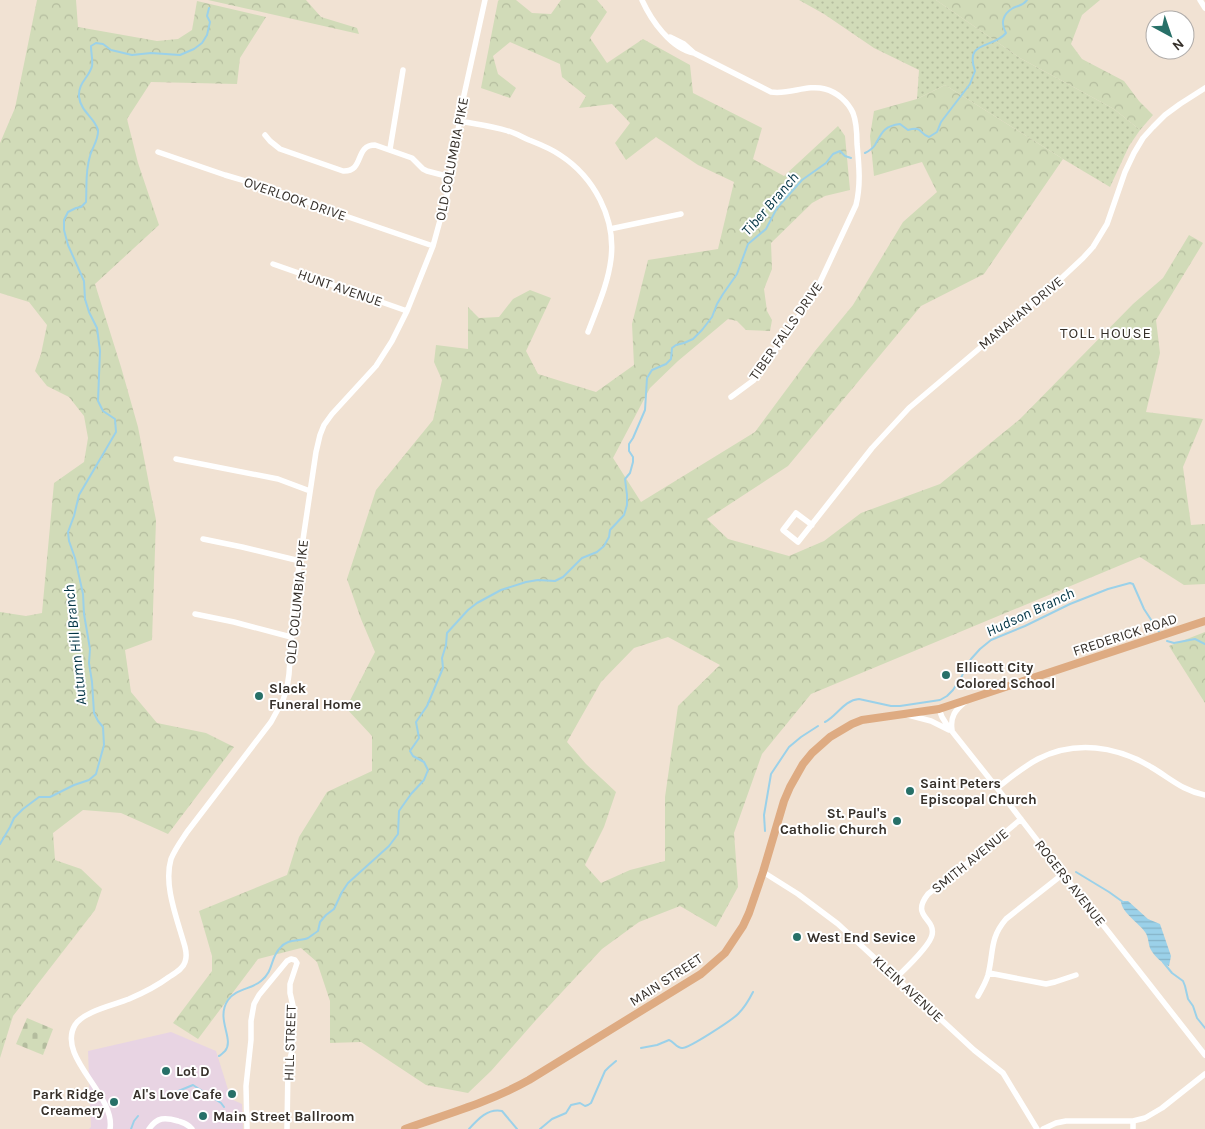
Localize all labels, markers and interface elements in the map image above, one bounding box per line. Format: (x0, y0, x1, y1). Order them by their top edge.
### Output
north arrow (1145, 10, 1195, 60)
text: N (1169, 35, 1187, 54)
street label: OLD COLUMBIA PIKE (432, 96, 472, 222)
water label: Tiber Branch (738, 169, 802, 239)
street label: OVERLOOK DRIVE (242, 174, 348, 224)
street label: HUNT AVENUE (295, 266, 385, 310)
street label: MANAHAN DRIVE (975, 273, 1067, 353)
street label: TIBER FALLS DRIVE (746, 278, 826, 384)
district label: TOLL HOUSE (1060, 324, 1152, 342)
street label: OLD COLUMBIA PIKE (282, 539, 312, 665)
water label: Autumn Hill Branch (60, 584, 90, 706)
water label: Hudson Branch (983, 584, 1077, 640)
street label: FREDERICK ROAD (1071, 610, 1179, 660)
place label: Ellicott City Colored School (956, 659, 1055, 692)
marker: Ellicott City Colored School (940, 669, 952, 681)
place label: Slack Funeral Home (269, 680, 361, 713)
marker: Slack Funeral Home (253, 690, 265, 702)
place label: Saint Peters Episcopal Church (920, 775, 1037, 808)
marker: Saint Peters Episcopal Church (904, 785, 916, 797)
place label: St. Paul's Catholic Church (780, 805, 887, 838)
marker: St. Paul's Catholic Church (891, 815, 903, 827)
street label: SMITH AVENUE (928, 825, 1012, 897)
street label: ROGERS AVENUE (1031, 836, 1109, 930)
place label: West End Sevice (807, 929, 916, 946)
marker: West End Sevice (791, 931, 803, 943)
street label: MAIN STREET (626, 950, 706, 1010)
street label: KLEIN AVENUE (869, 952, 947, 1026)
street label: HILL STREET (280, 1004, 300, 1082)
place label: Lot D (176, 1063, 210, 1080)
marker: Lot D (160, 1065, 172, 1077)
place label: Park Ridge Creamery (33, 1086, 104, 1119)
place label: Al's Love Cafe (133, 1086, 222, 1103)
marker: Al's Love Cafe (226, 1088, 238, 1100)
marker: Park Ridge Creamery (108, 1096, 120, 1108)
place label: Main Street Ballroom (213, 1108, 355, 1125)
marker: Main Street Ballroom (197, 1110, 209, 1122)

